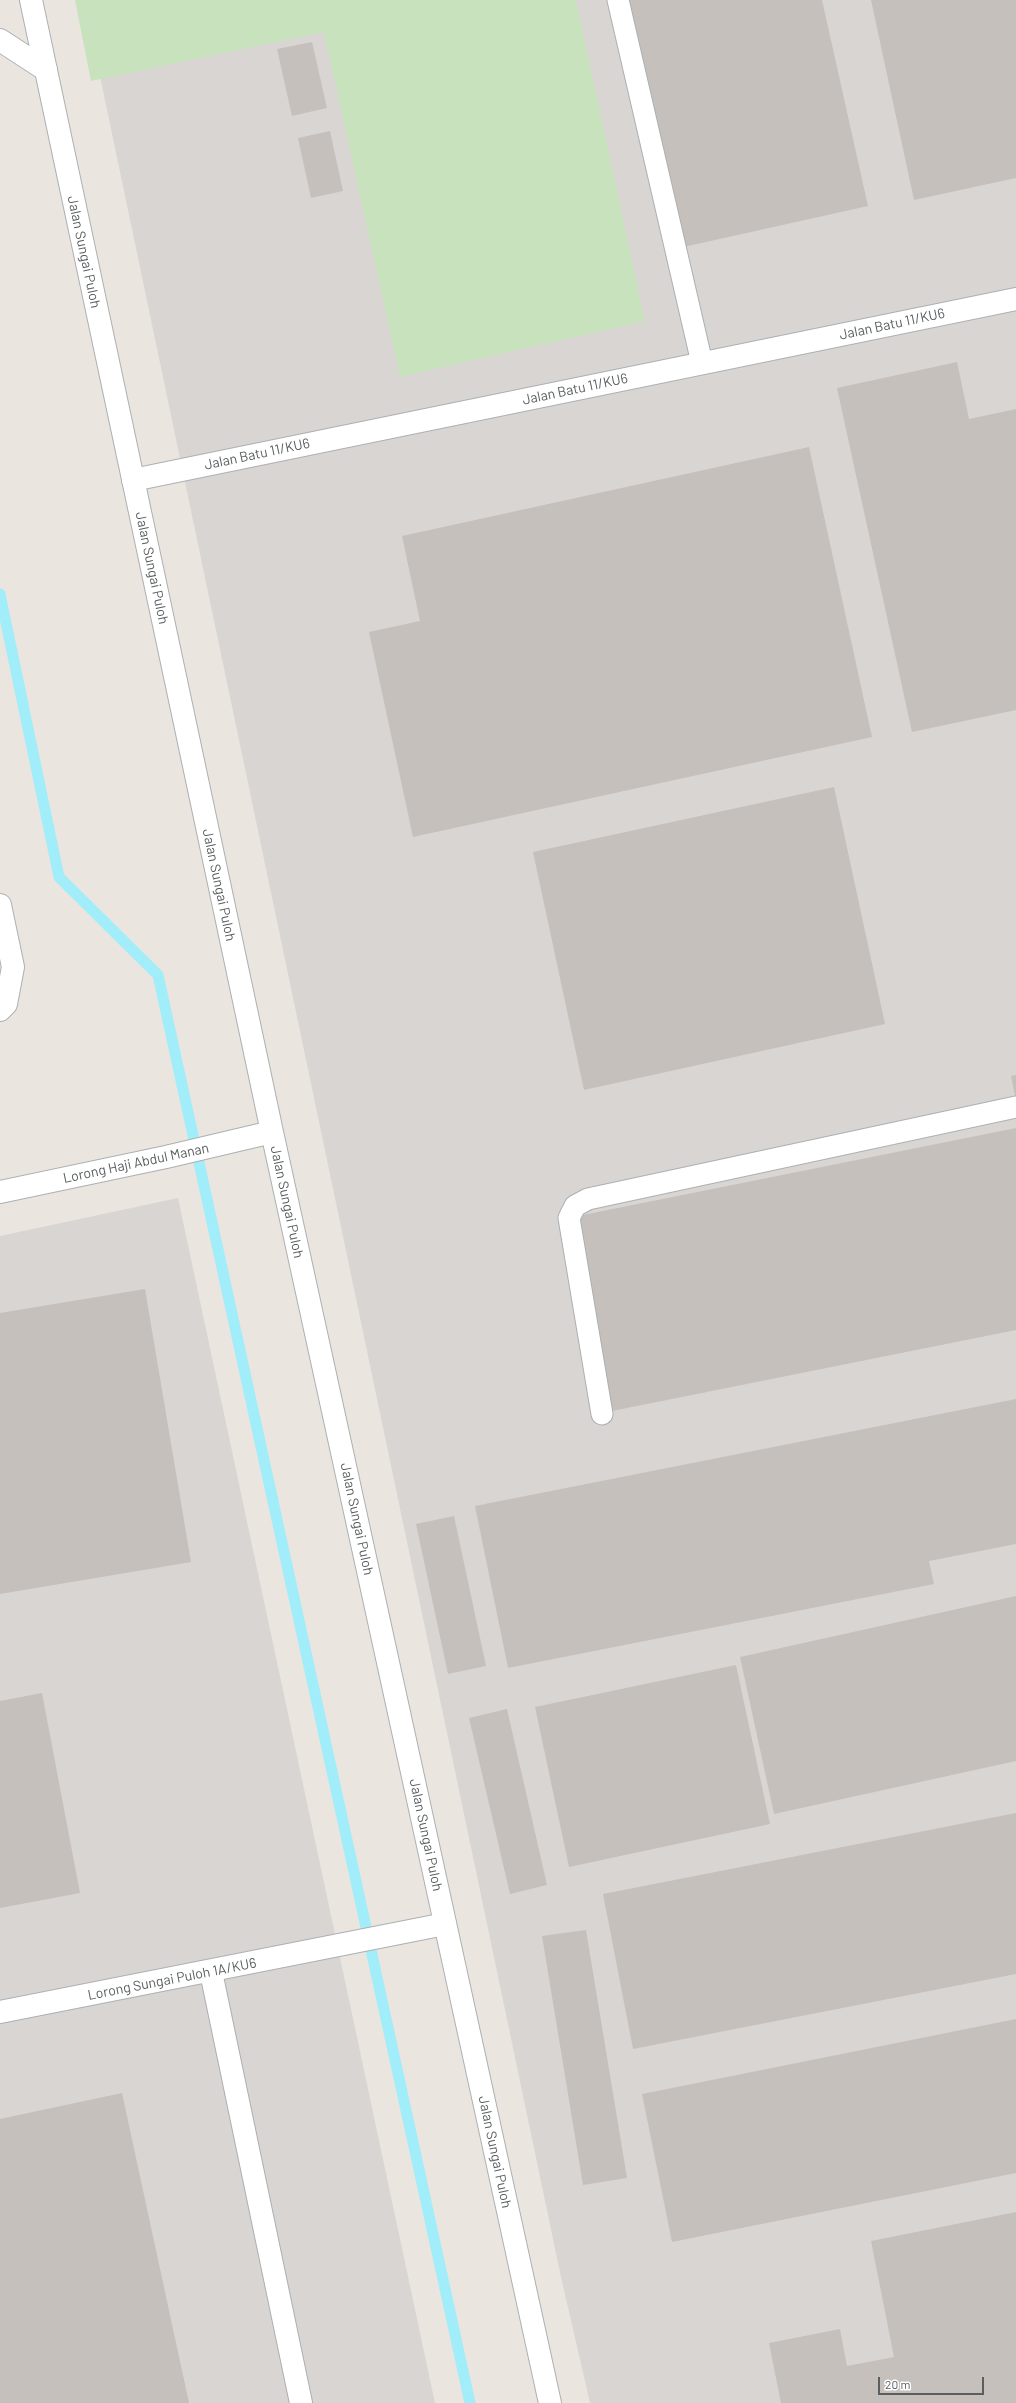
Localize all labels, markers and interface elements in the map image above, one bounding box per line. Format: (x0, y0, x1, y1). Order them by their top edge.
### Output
street label: Jalan Sungai Puloh (64, 194, 104, 310)
street label: Jalan Batu 11/KU6 (838, 305, 946, 343)
street label: Jalan Batu 11/KU6 (521, 370, 629, 408)
street label: Jalan Batu 11/KU6 (203, 435, 311, 473)
street label: Jalan Sungai Puloh (132, 510, 172, 626)
street label: Jalan Sungai Puloh (199, 827, 239, 943)
street label: Lorong Haji Abdul Manan (61, 1139, 211, 1187)
street label: Jalan Sungai Puloh (267, 1144, 307, 1260)
street label: Jalan Sungai Puloh (337, 1461, 377, 1577)
street label: Jalan Sungai Puloh (406, 1777, 446, 1893)
street label: Lorong Sungai Puloh 1A/KU6 (86, 1954, 258, 2004)
street label: Jalan Sungai Puloh (475, 2094, 515, 2210)
scale bar (880, 2369, 986, 2395)
text: 20 m (885, 2377, 911, 2391)

